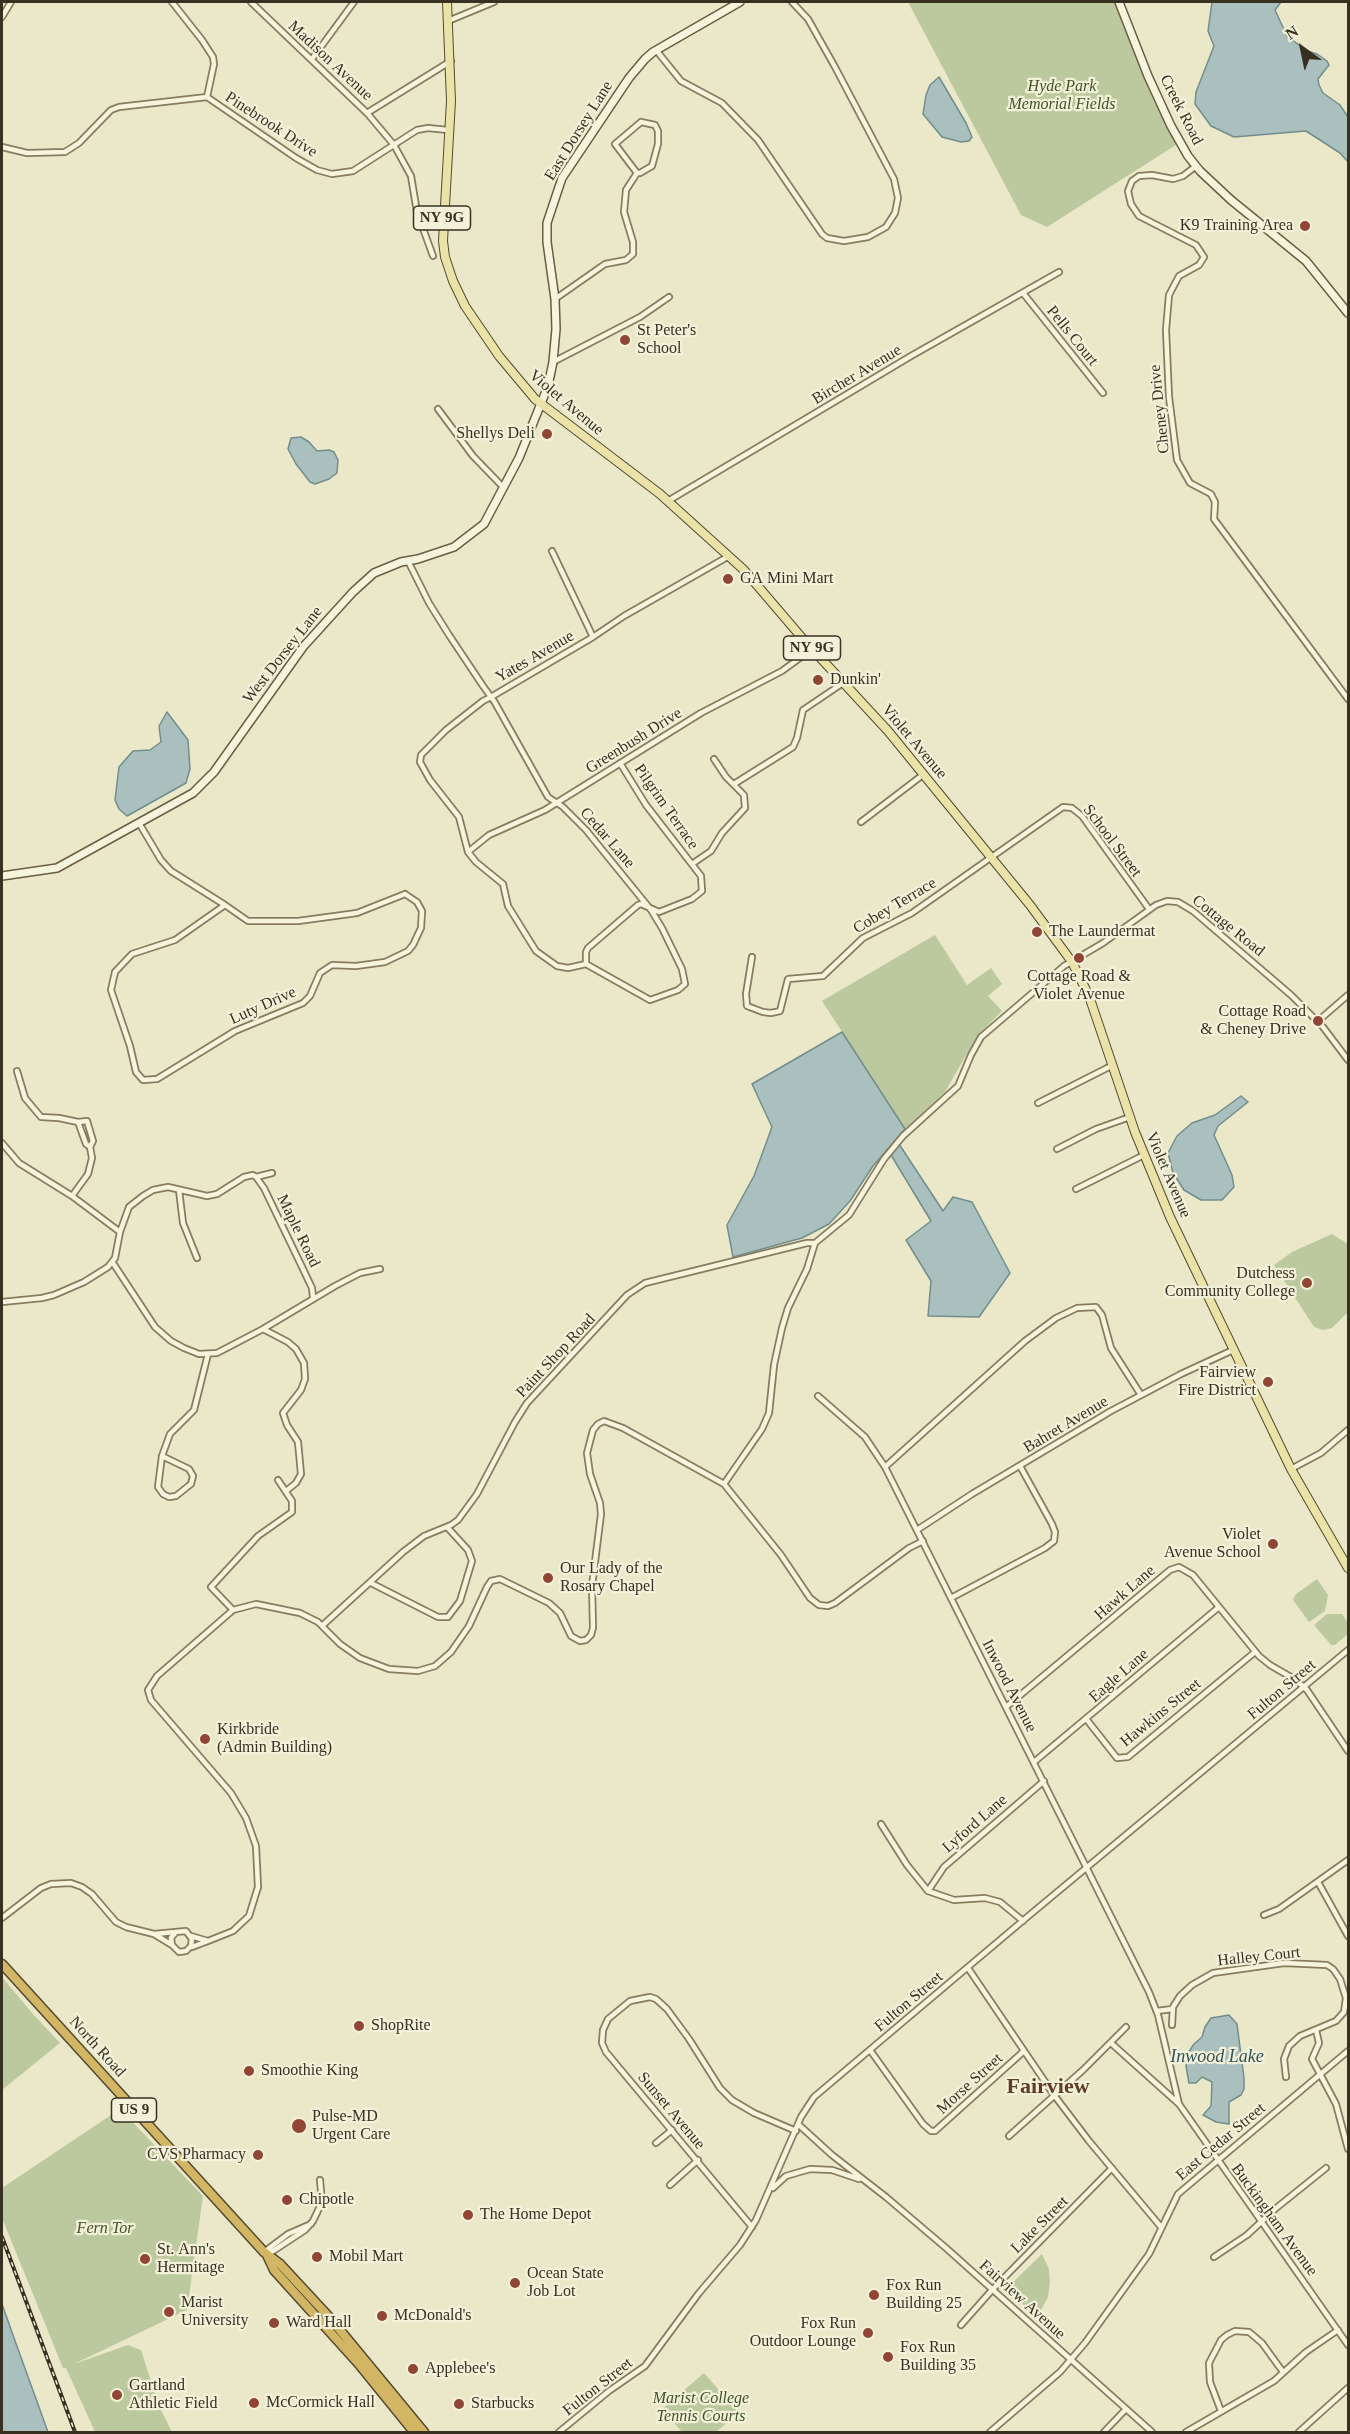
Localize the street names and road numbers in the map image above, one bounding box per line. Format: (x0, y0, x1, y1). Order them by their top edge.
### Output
street label: Madison Avenue (284, 17, 376, 105)
street label: Creek Road (1155, 72, 1207, 148)
street label: East Dorsey Lane (541, 78, 617, 184)
street label: Pinebrook Drive (221, 88, 321, 162)
road number: NY 9G (414, 206, 470, 230)
street label: Pells Court (1042, 302, 1102, 370)
street label: Bircher Avenue (809, 341, 905, 409)
street label: Cheney Drive (1146, 364, 1174, 454)
street label: Violet Avenue (525, 366, 607, 440)
street label: West Dorsey Lane (239, 603, 327, 707)
street label: Yates Avenue (492, 627, 578, 687)
road number: NY 9G (784, 636, 840, 660)
street label: Violet Avenue (877, 701, 951, 783)
street label: Greenbush Drive (582, 704, 686, 778)
street label: Pilgrim Terrace (630, 761, 702, 853)
street label: School Street (1079, 801, 1145, 881)
street label: Cedar Lane (575, 804, 639, 872)
street label: Cobey Terrace (850, 874, 940, 938)
street label: Cottage Road (1188, 891, 1268, 961)
street label: Luty Drive (227, 983, 299, 1029)
street label: Violet Avenue (1141, 1129, 1195, 1221)
street label: Maple Road (272, 1191, 324, 1271)
street label: Paint Shop Road (512, 1310, 600, 1402)
street label: Bahret Avenue (1020, 1392, 1112, 1458)
street label: Hawk Lane (1091, 1561, 1159, 1625)
street label: Inwood Avenue (977, 1636, 1041, 1736)
street label: Eagle Lane (1085, 1645, 1153, 1707)
street label: Fulton Street (1244, 1656, 1320, 1724)
street label: Hawkins Street (1117, 1675, 1205, 1751)
street label: Lyford Lane (939, 1791, 1011, 1857)
street label: Halley Court (1217, 1943, 1301, 1971)
street label: Fulton Street (871, 1968, 947, 2036)
street label: North Road (65, 2013, 129, 2081)
street label: Morse Street (933, 2049, 1007, 2119)
street label: Sunset Avenue (633, 2068, 709, 2154)
road number: US 9 (112, 2098, 156, 2122)
street label: East Cedar Street (1172, 2099, 1270, 2185)
street label: Buckingham Avenue (1227, 2160, 1321, 2280)
street label: Lake Street (1007, 2192, 1073, 2258)
street label: Fairview Avenue (975, 2256, 1069, 2344)
street label: Fulton Street (559, 2354, 637, 2420)

